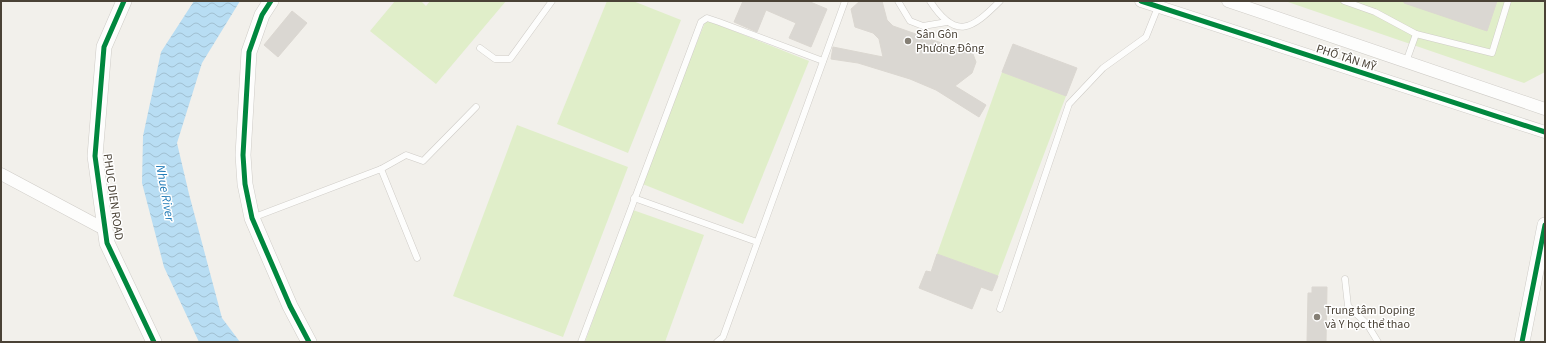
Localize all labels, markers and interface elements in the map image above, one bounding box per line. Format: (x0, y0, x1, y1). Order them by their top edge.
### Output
place label: Sân Gôn Phương Đông (916, 26, 984, 57)
marker: Sân Gôn Phương Đông (903, 36, 913, 46)
street label: PHỐ TÂN MỸ (1314, 40, 1378, 76)
street label: PHUC DIEN ROAD (99, 153, 127, 241)
water label: Nhue River (151, 163, 179, 223)
place label: Trung tâm Doping và Y học thể thao (1325, 302, 1415, 333)
marker: Trung tâm Doping và Y học thể thao (1312, 312, 1322, 322)

